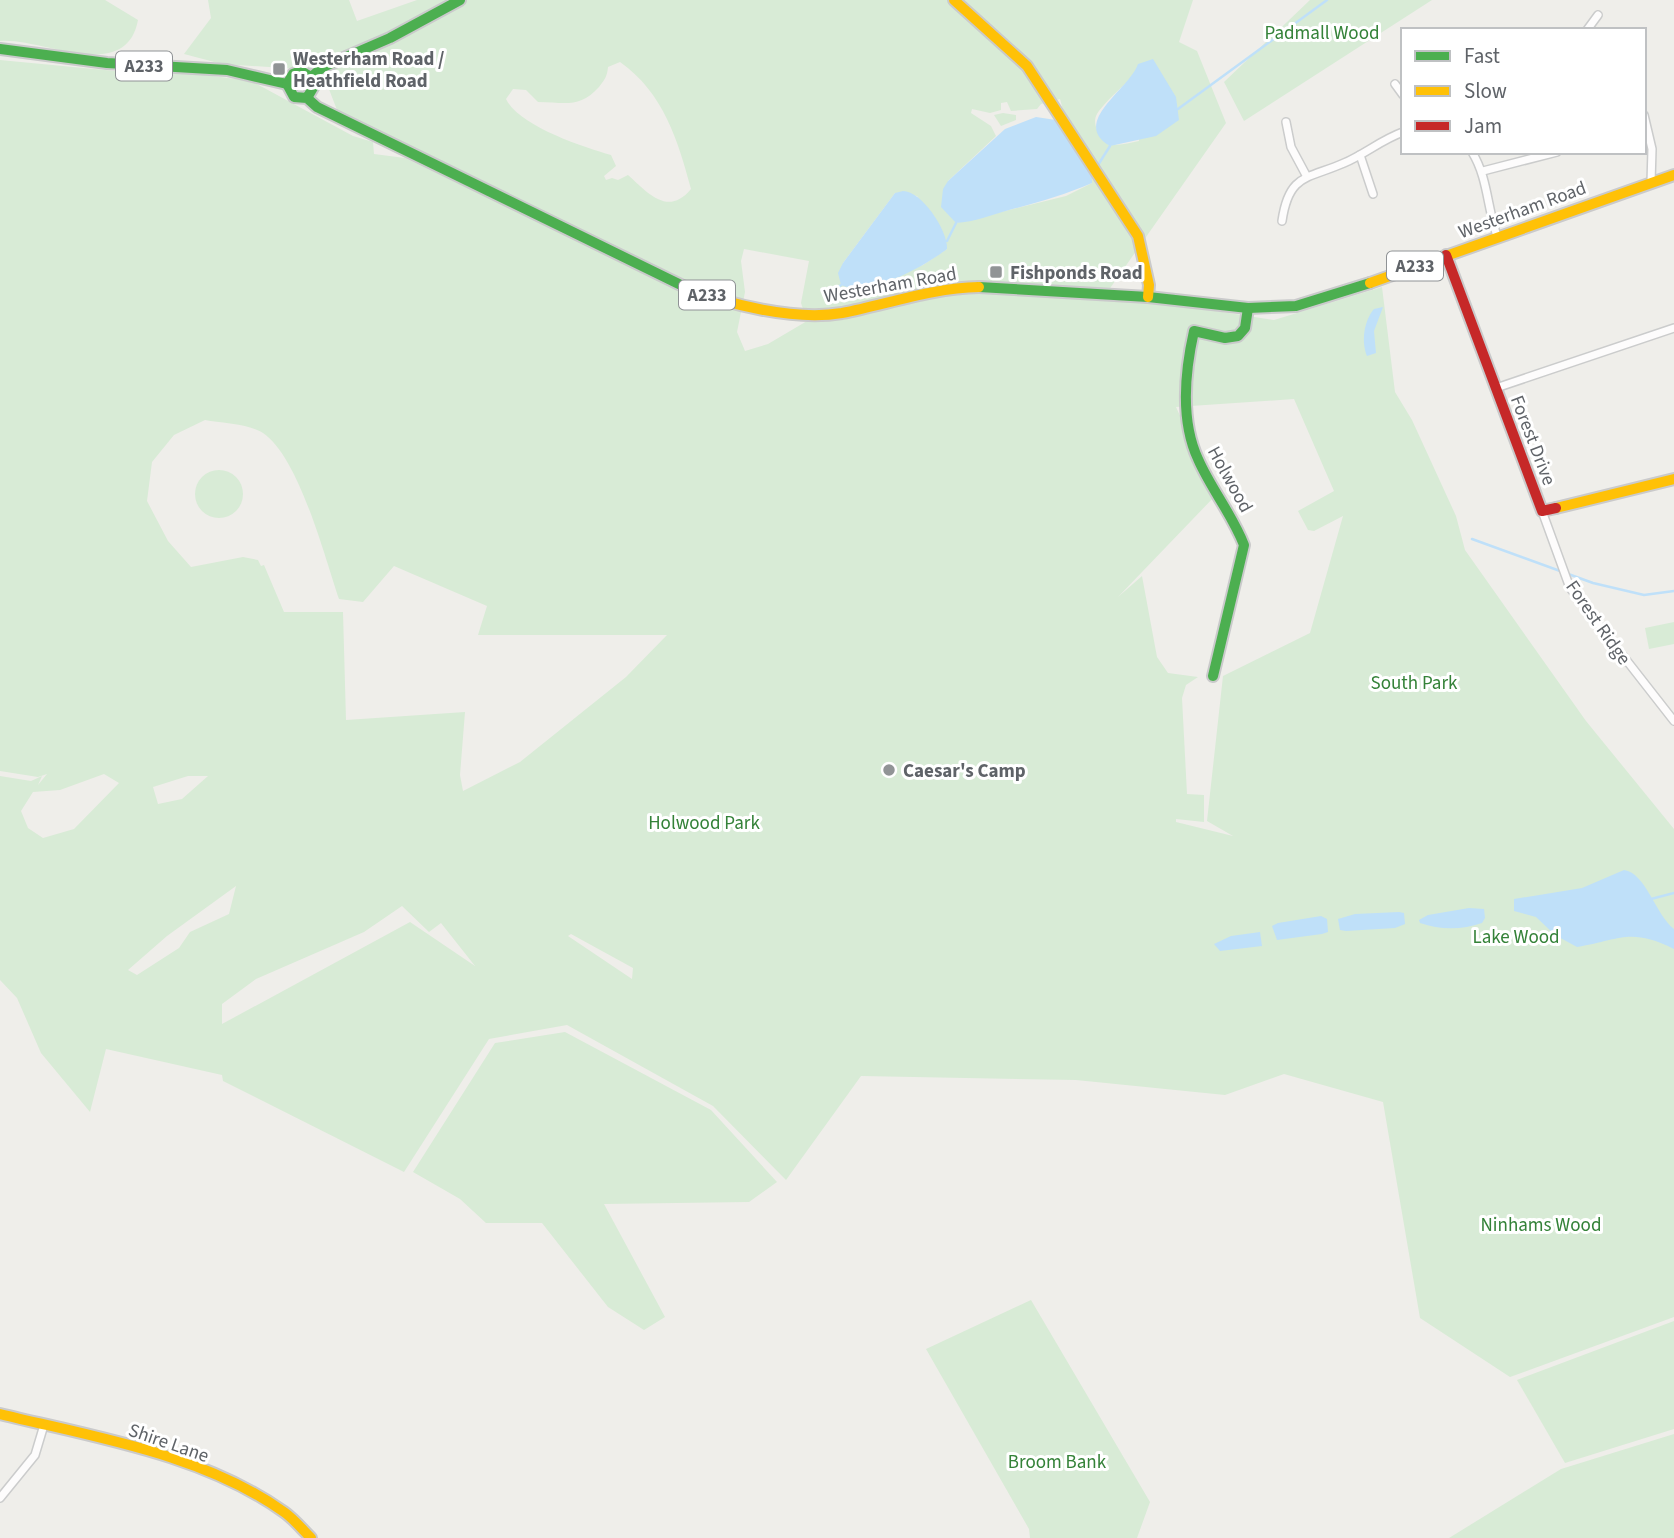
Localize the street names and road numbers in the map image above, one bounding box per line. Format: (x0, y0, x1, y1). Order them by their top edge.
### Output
road number: A233 (116, 52, 172, 80)
street label: Westerham Road (1455, 175, 1590, 246)
road number: A233 (1387, 252, 1443, 280)
street label: Westerham Road (822, 261, 959, 310)
road number: A233 (679, 281, 735, 310)
street label: Forest Drive (1503, 392, 1562, 489)
street label: Holwood (1200, 442, 1259, 518)
street label: Forest Ridge (1559, 575, 1637, 671)
street label: Shire Lane (125, 1417, 212, 1470)

